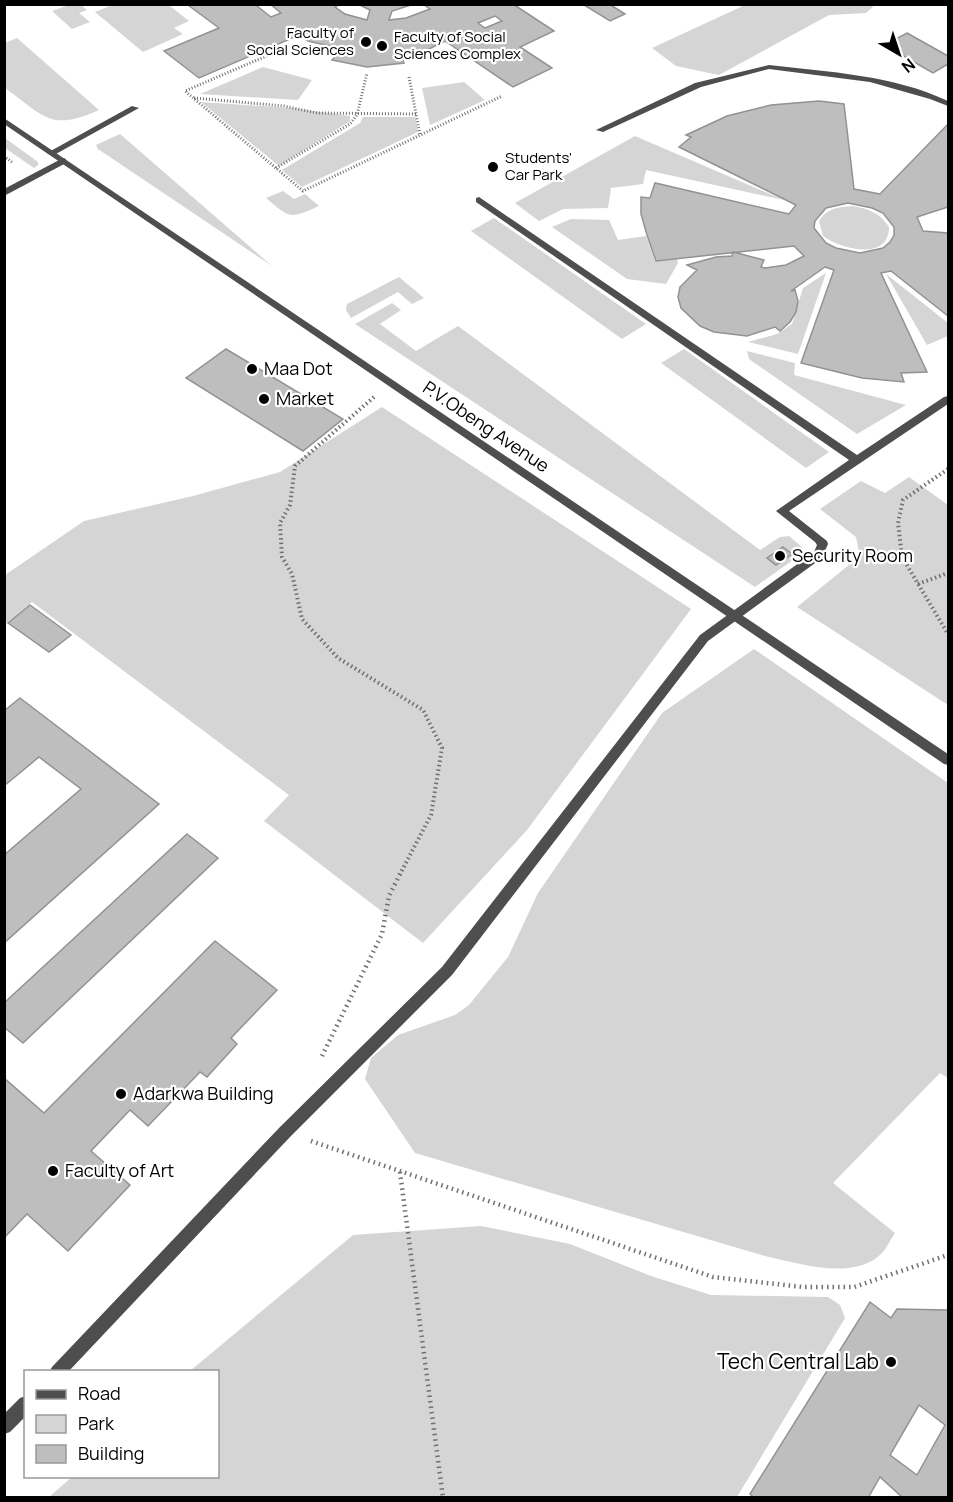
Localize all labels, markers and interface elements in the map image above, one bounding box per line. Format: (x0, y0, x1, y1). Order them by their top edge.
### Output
place label: Faculty of Social Sciences (247, 22, 355, 60)
north arrow (869, 24, 929, 84)
place label: Faculty of Social Sciences Complex (394, 26, 521, 64)
marker: Faculty of Social Sciences (359, 35, 373, 49)
marker: Faculty of Social Sciences Complex (375, 39, 389, 53)
text: N (897, 53, 920, 78)
place label: Students' Car Park (505, 147, 572, 185)
marker: Students' Car Park (486, 160, 500, 174)
place label: Maa Dot (264, 356, 333, 380)
marker: Maa Dot (245, 362, 259, 376)
street label: P.V.Obeng Avenue (419, 375, 554, 477)
place label: Market (276, 386, 334, 410)
marker: Market (257, 392, 271, 406)
place label: Security Room (792, 543, 913, 567)
marker: Security Room (773, 549, 787, 563)
place label: Adarkwa Building (133, 1081, 274, 1105)
marker: Adarkwa Building (114, 1087, 128, 1101)
place label: Faculty of Art (65, 1158, 174, 1182)
marker: Faculty of Art (46, 1164, 60, 1178)
place label: Tech Central Lab (717, 1347, 879, 1375)
marker: Tech Central Lab (884, 1355, 898, 1369)
legend (24, 1370, 219, 1478)
text: Road (78, 1381, 121, 1405)
text: Park (78, 1411, 115, 1435)
text: Building (78, 1441, 144, 1465)

